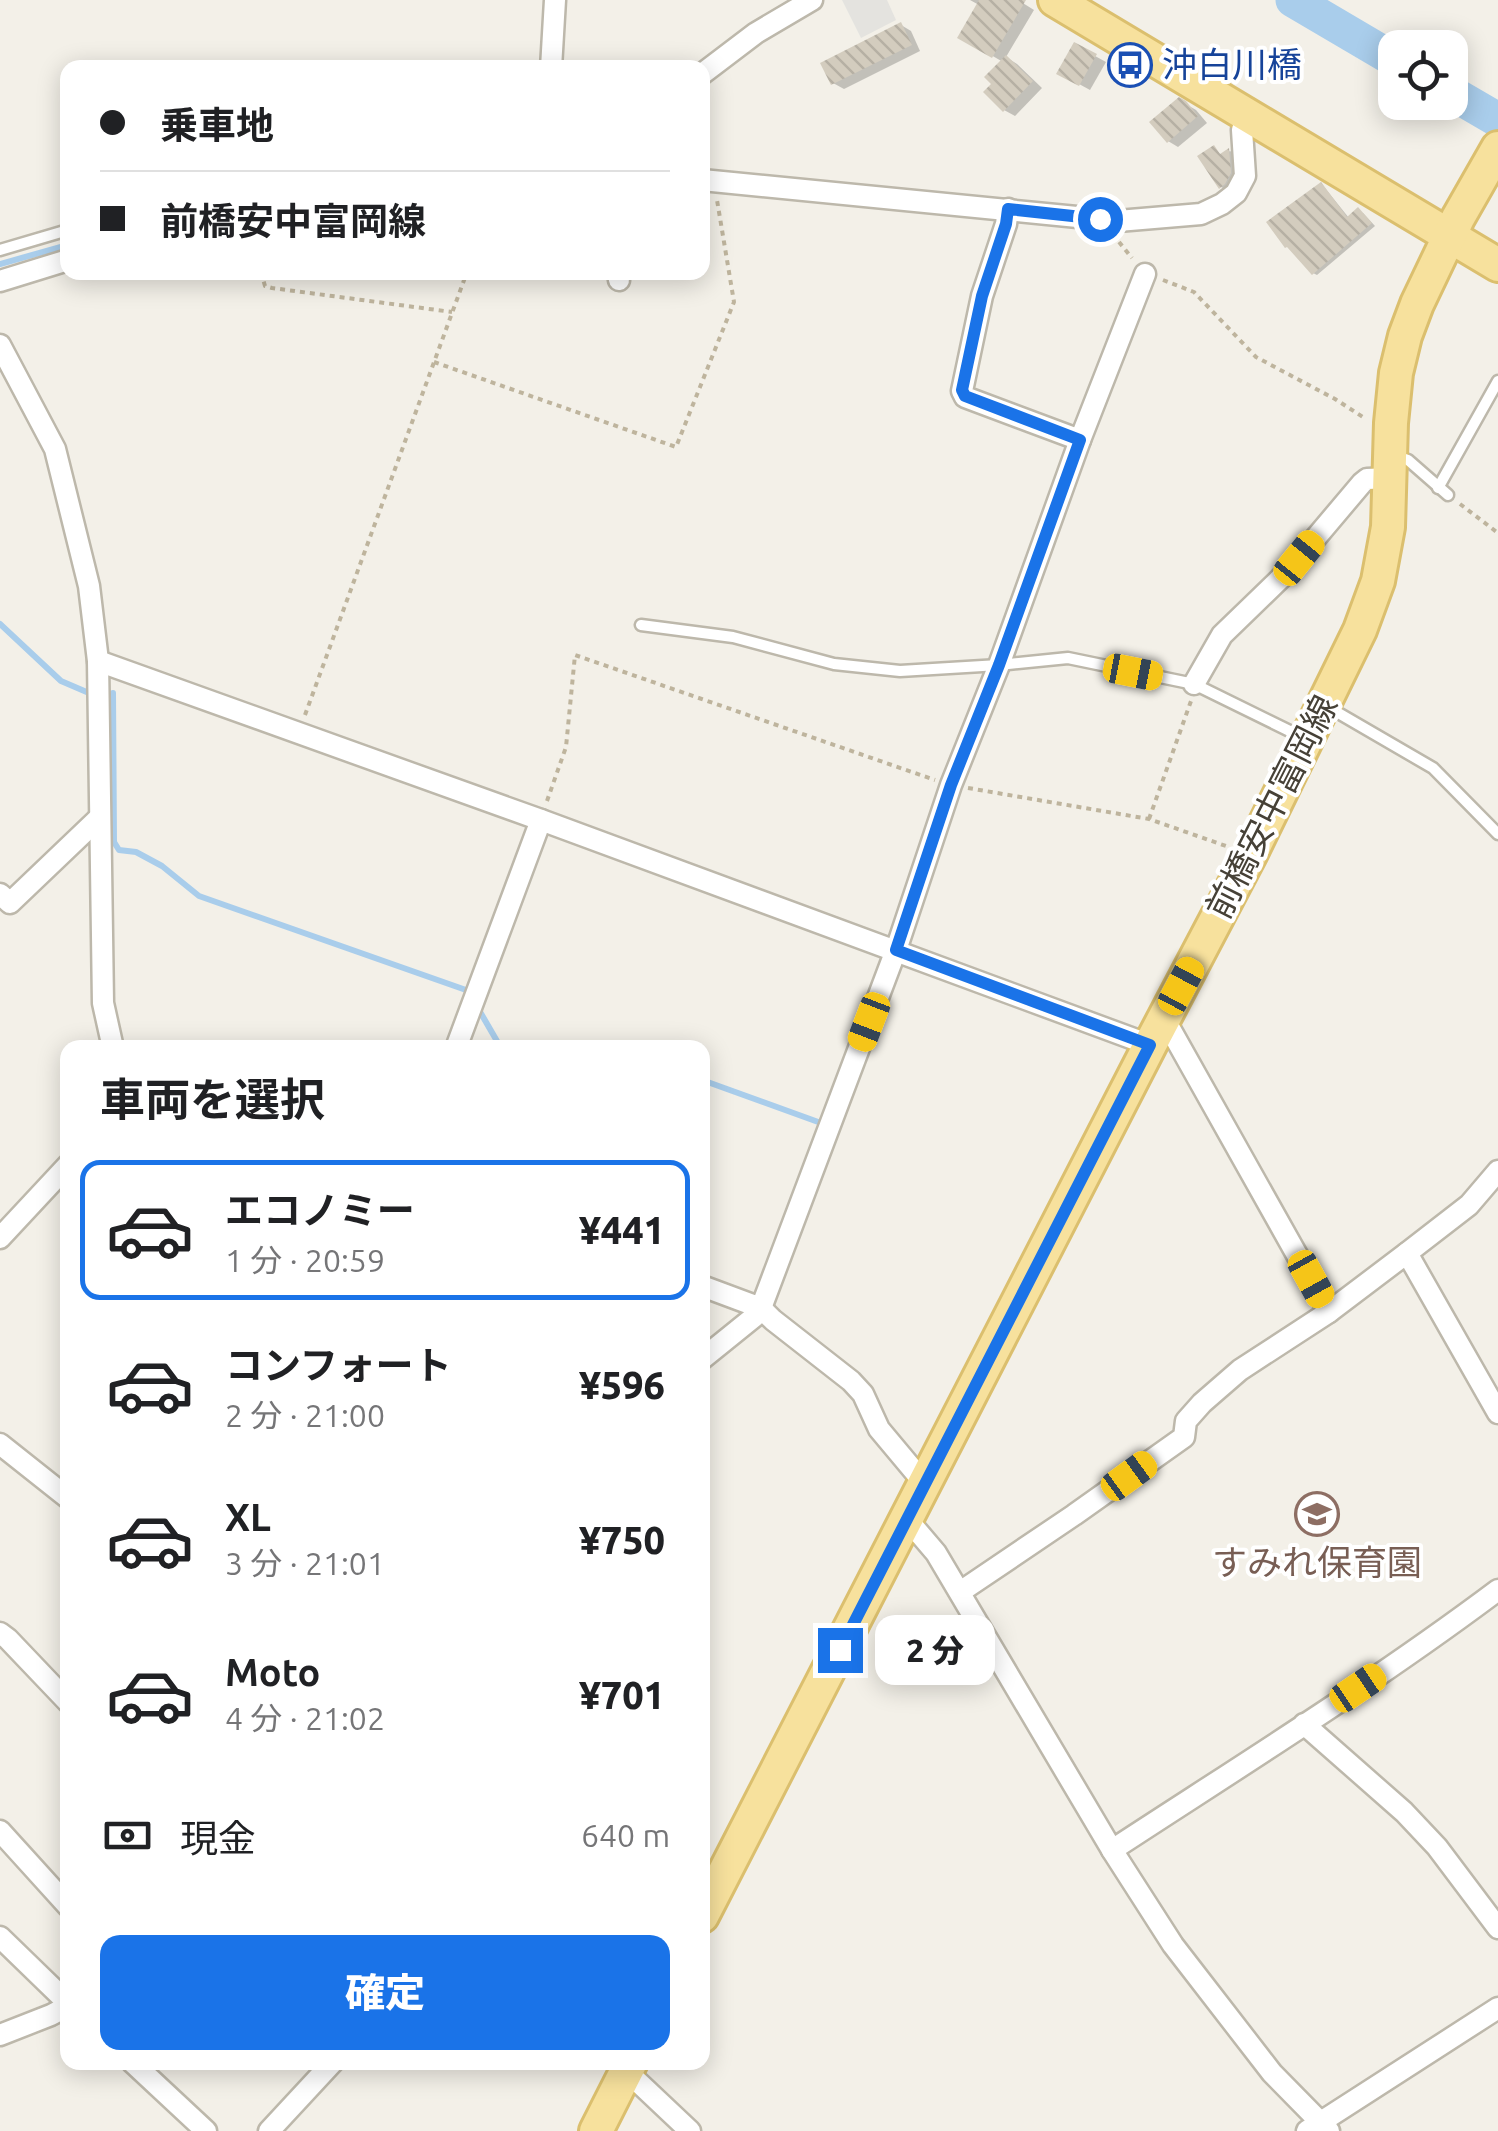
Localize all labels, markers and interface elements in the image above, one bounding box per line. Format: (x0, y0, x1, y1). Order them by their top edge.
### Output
map controls (1378, 30, 1468, 120)
button: locate (1378, 30, 1468, 120)
bus stop icon: 沖白川橋 (1107, 42, 1153, 88)
place label: 沖白川橋 (1162, 44, 1302, 84)
text: 乗車地 (160, 104, 274, 146)
route start (1078, 197, 1123, 242)
text: 前橋安中富岡線 (160, 200, 426, 242)
car (1268, 525, 1330, 591)
car (1101, 652, 1165, 692)
street label: 前橋安中富岡線 (1198, 688, 1345, 925)
car (1154, 952, 1208, 1020)
car (844, 989, 894, 1055)
text: 車両を選択 (100, 1074, 325, 1125)
icon: car (105, 1185, 195, 1275)
text: エコノミー (225, 1189, 415, 1231)
text: ¥441 (579, 1209, 665, 1251)
text: 1 分 · 20:59 (225, 1242, 385, 1278)
car (1283, 1245, 1339, 1313)
icon: car (105, 1340, 195, 1430)
text: コンフォート (225, 1344, 452, 1386)
text: ¥596 (579, 1364, 665, 1406)
text: 2 分 · 21:00 (225, 1397, 385, 1433)
car (1096, 1446, 1162, 1506)
school or university icon: すみれ保育園 (1294, 1491, 1340, 1537)
icon: car (105, 1495, 195, 1585)
text: XL (225, 1496, 271, 1538)
text: ¥750 (579, 1519, 665, 1561)
place label: すみれ保育園 (1212, 1542, 1422, 1582)
text: 3 分 · 21:01 (225, 1545, 385, 1581)
callout: 2 分 (875, 1615, 995, 1685)
route end (818, 1628, 863, 1673)
text: 2 分 (906, 1632, 964, 1668)
icon: car (105, 1650, 195, 1740)
text: Moto (225, 1651, 320, 1693)
car (1325, 1659, 1391, 1717)
text: ¥701 (579, 1674, 665, 1716)
text: 4 分 · 21:02 (225, 1700, 385, 1736)
icon: cash (100, 1808, 155, 1863)
text: 現金 (180, 1817, 256, 1859)
text: 640 m (581, 1817, 670, 1853)
button: 確定 (100, 1935, 670, 2050)

